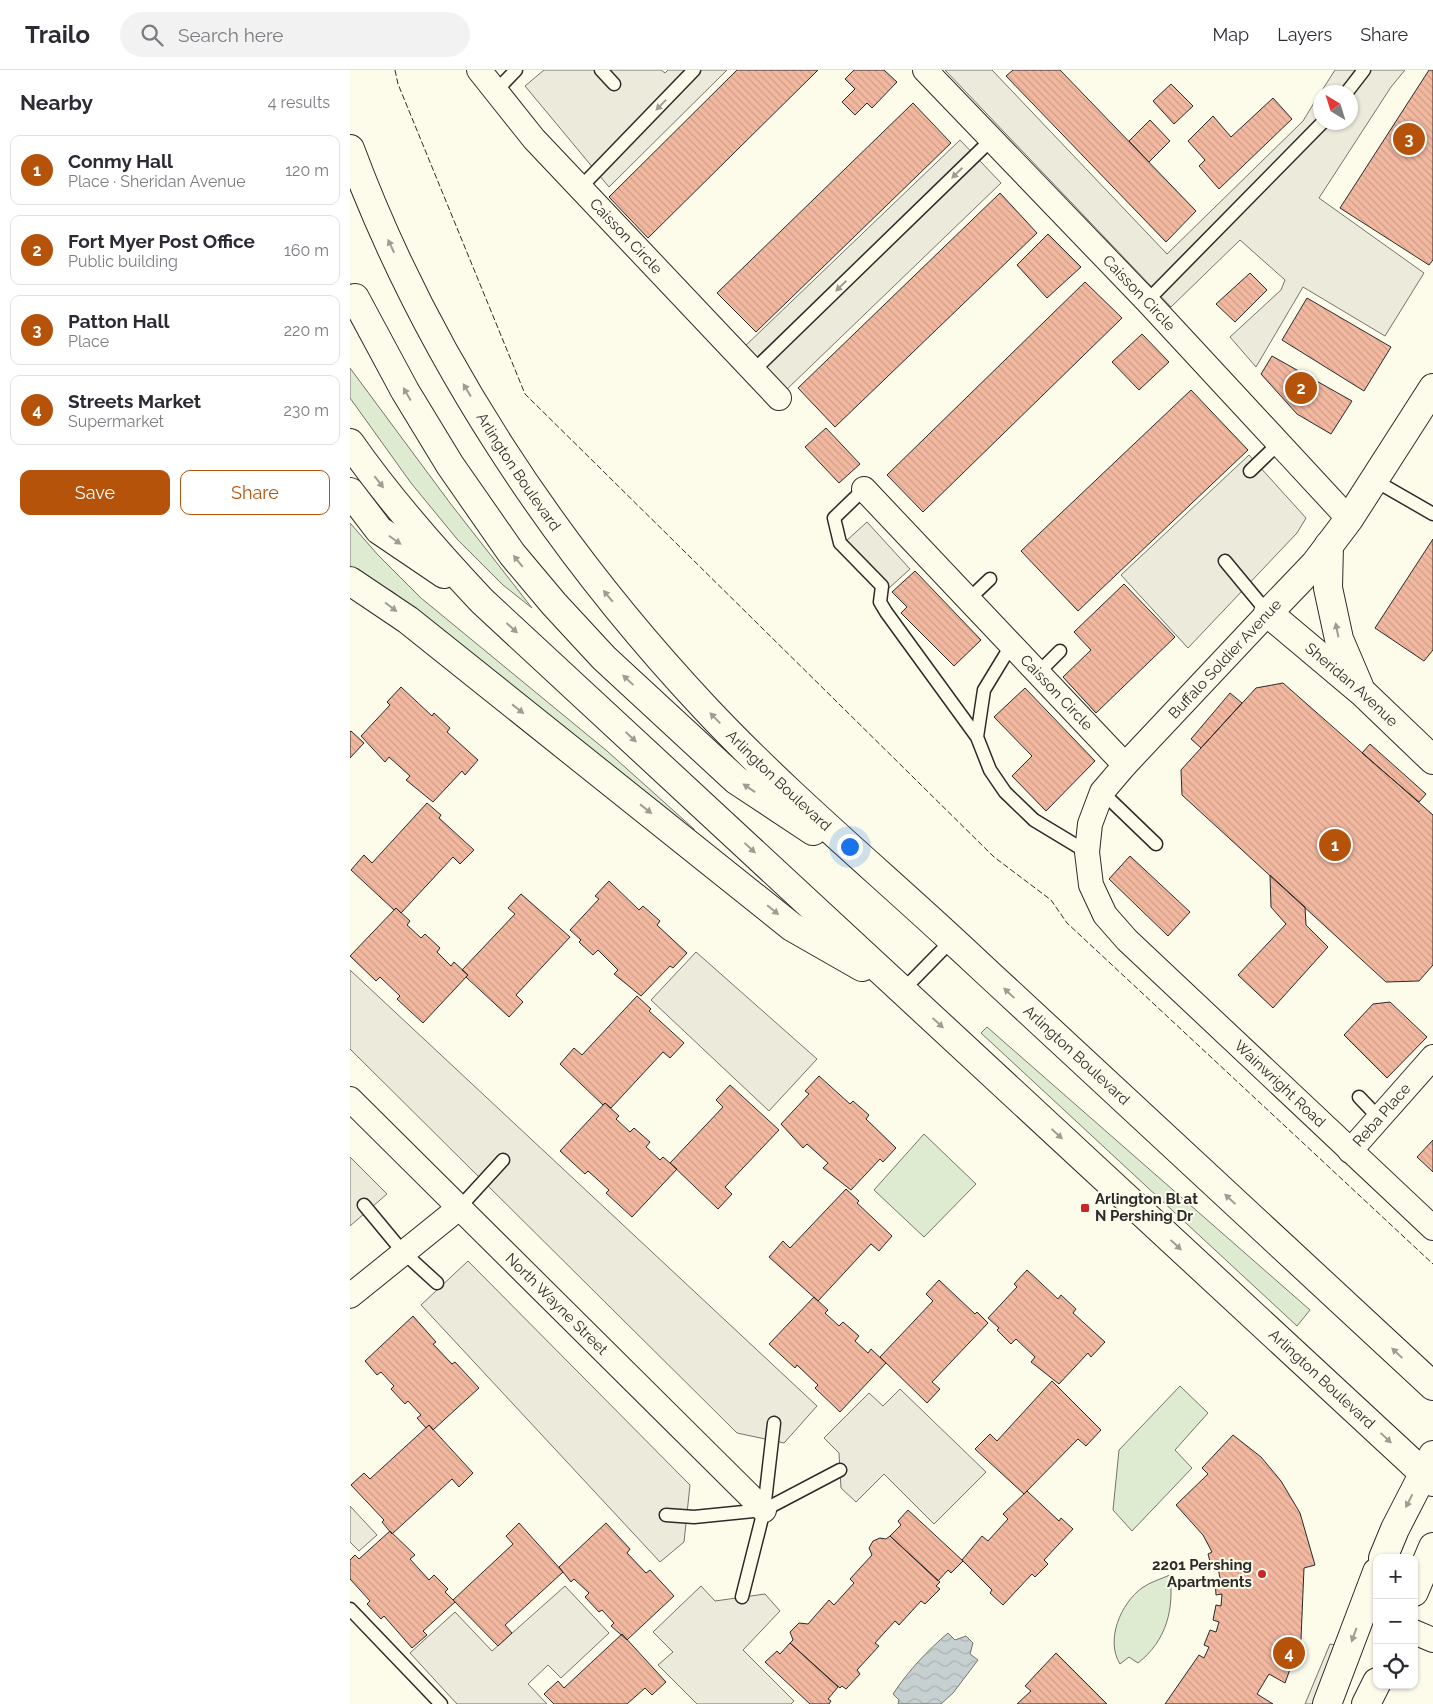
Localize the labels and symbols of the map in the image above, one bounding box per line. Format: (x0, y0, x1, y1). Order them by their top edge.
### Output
north arrow (1313, 85, 1358, 130)
one-way arrow (655, 99, 667, 111)
pin: 3 (1393, 120, 1425, 158)
one-way arrow (952, 167, 964, 179)
street label: Caisson Circle (586, 195, 666, 278)
one-way arrow (387, 239, 396, 254)
street label: Caisson Circle (1099, 251, 1179, 335)
one-way arrow (835, 280, 847, 292)
pin: 2 (1285, 369, 1317, 407)
one-way arrow (462, 384, 471, 397)
one-way arrow (403, 386, 411, 401)
street label: Arlington Boulevard (472, 410, 564, 534)
one-way arrow (374, 475, 384, 489)
one-way arrow (388, 535, 402, 545)
one-way arrow (512, 555, 523, 568)
one-way arrow (603, 590, 614, 603)
street label: Buffalo Soldier Avenue (1165, 595, 1285, 723)
one-way arrow (384, 602, 397, 613)
one-way arrow (505, 622, 517, 634)
one-way arrow (1333, 623, 1341, 638)
street label: Sheridan Avenue (1301, 639, 1402, 731)
street label: Caisson Circle (1016, 651, 1097, 734)
one-way arrow (622, 674, 634, 686)
one-way arrow (511, 703, 524, 714)
one-way arrow (709, 713, 721, 725)
street label: Arlington Boulevard (722, 726, 835, 835)
one-way arrow (625, 732, 638, 743)
one-way arrow (742, 783, 756, 793)
one-way arrow (639, 804, 653, 814)
pin: 1 (1319, 826, 1351, 864)
your location (837, 834, 863, 860)
one-way arrow (744, 842, 756, 854)
one-way arrow (766, 905, 779, 916)
one-way arrow (1004, 987, 1016, 999)
street label: Arlington Boulevard (1020, 1002, 1133, 1109)
one-way arrow (932, 1017, 944, 1029)
street label: Wainwright Road (1230, 1037, 1329, 1131)
street label: Reba Place (1349, 1080, 1415, 1150)
one-way arrow (1050, 1128, 1062, 1140)
place label: Arlington Bl at N Pershing Dr (1095, 1190, 1198, 1225)
one-way arrow (1225, 1193, 1237, 1205)
marker: Arlington Bl at N Pershing Dr (1079, 1202, 1091, 1214)
one-way arrow (1170, 1239, 1182, 1251)
street label: North Wayne Street (502, 1249, 611, 1359)
street label: Arlington Boulevard (1265, 1326, 1379, 1433)
one-way arrow (1392, 1347, 1404, 1359)
one-way arrow (1380, 1433, 1392, 1444)
one-way arrow (1405, 1494, 1413, 1508)
place label: 2201 Pershing Apartments (1152, 1556, 1252, 1591)
marker: 2201 Pershing Apartments (1256, 1568, 1268, 1580)
one-way arrow (1350, 1627, 1357, 1642)
pin: 4 (1273, 1634, 1305, 1672)

